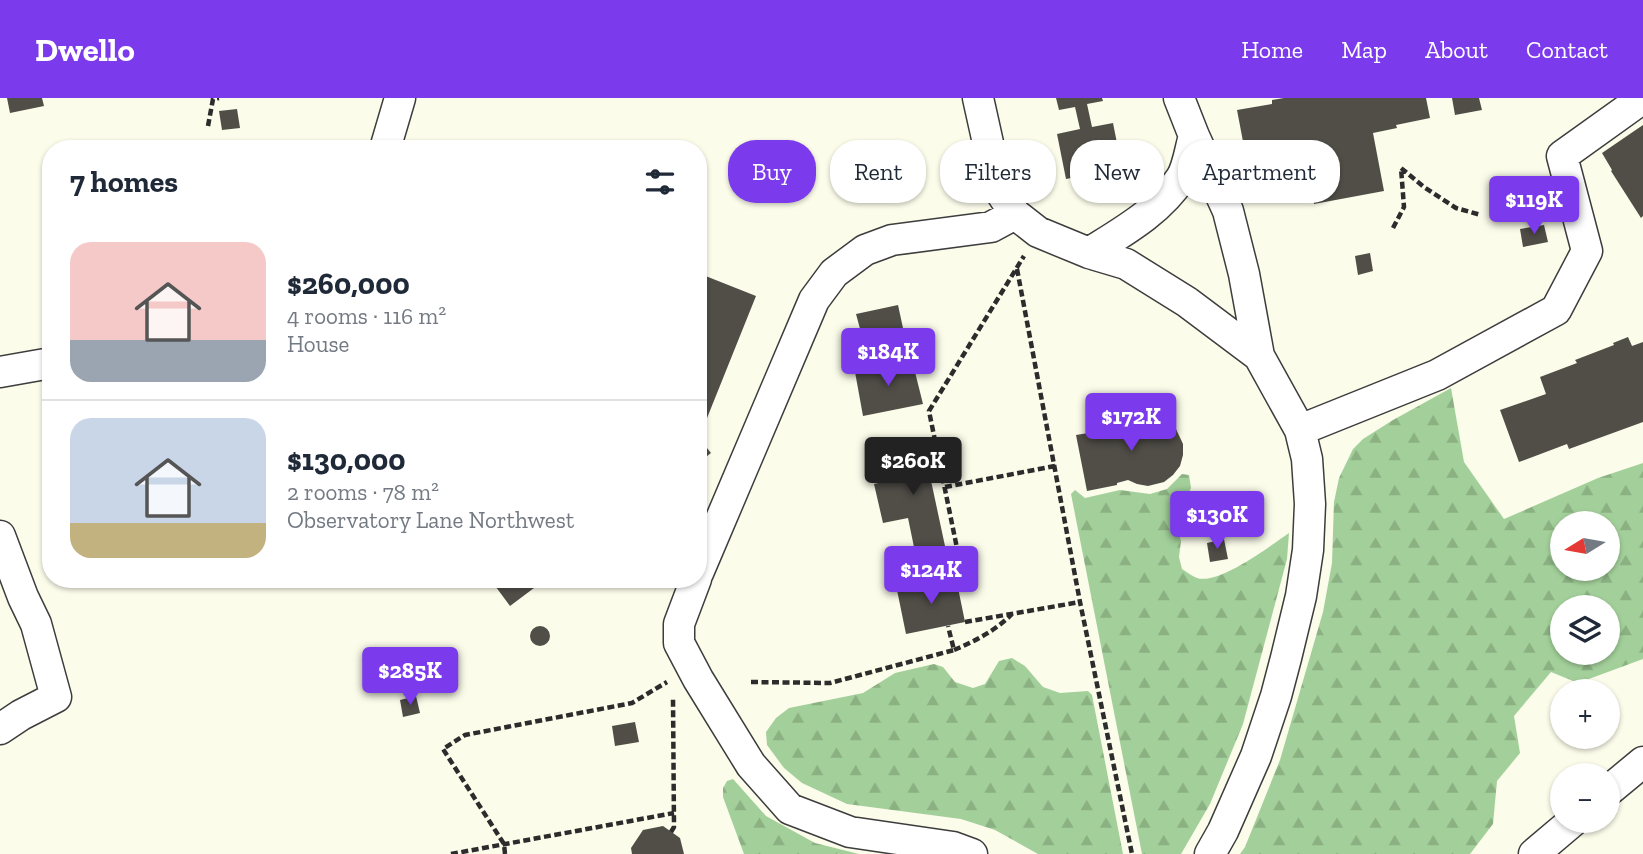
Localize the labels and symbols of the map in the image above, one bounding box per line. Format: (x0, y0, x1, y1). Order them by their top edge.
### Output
pin: $119K (1485, 176, 1583, 236)
pin: $184K (839, 328, 937, 388)
pin: $172K (1082, 394, 1180, 453)
pin: $260K (864, 438, 962, 497)
pin: $130K (1168, 491, 1266, 551)
north arrow (1550, 511, 1620, 581)
pin: $124K (882, 546, 980, 606)
pin: $285K (361, 648, 459, 707)

